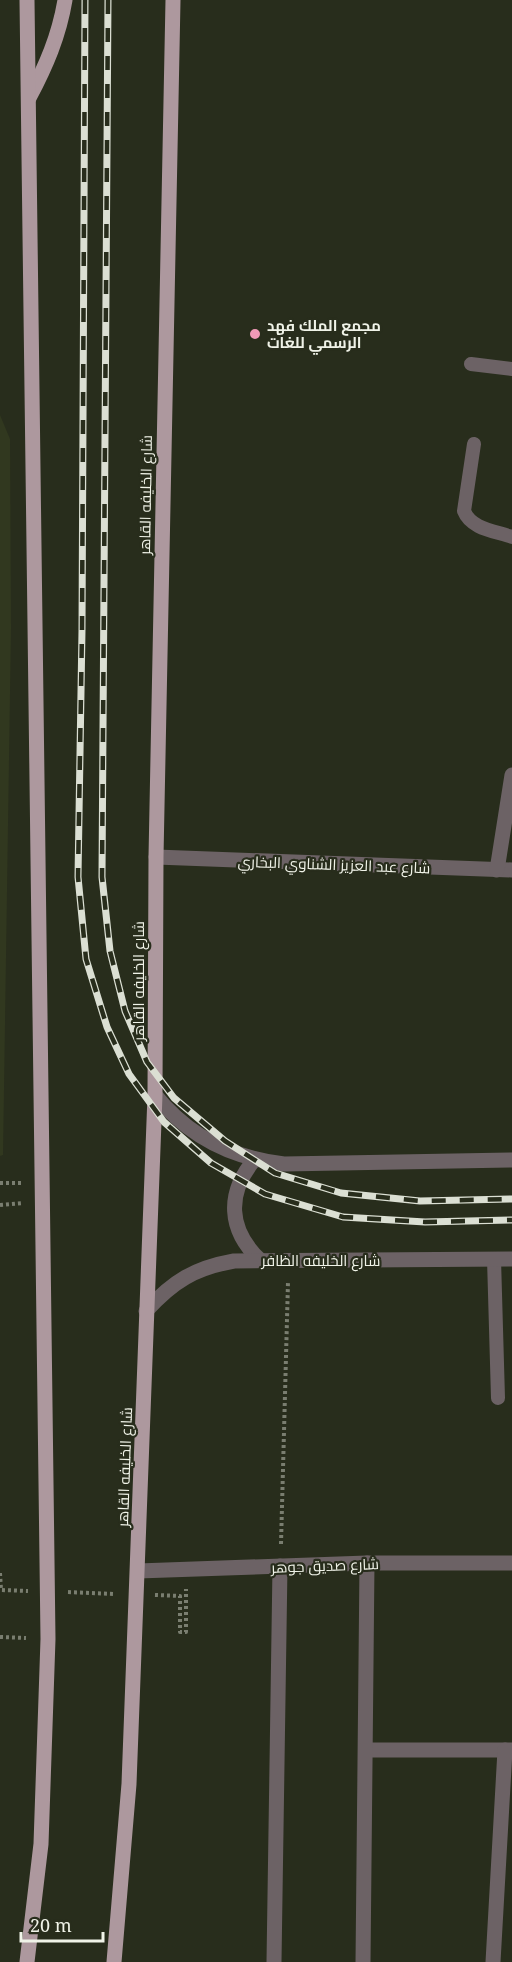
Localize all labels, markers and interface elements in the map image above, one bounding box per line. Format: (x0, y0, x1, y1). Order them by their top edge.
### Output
place label: مجمع الملك فهد الرسمي للغات (267, 315, 381, 355)
marker: مجمع الملك فهد الرسمي للغات (248, 327, 262, 341)
street label: شارع الخليفه القاهر (134, 435, 158, 556)
street label: شارع عبد العزيز الشناوي البخاري (237, 851, 431, 880)
street label: شارع الخليفه القاهر (128, 921, 150, 1042)
street label: شارع الخليفه الظافر (261, 1250, 380, 1272)
street label: شارع الخليفه القاهر (112, 1407, 138, 1528)
street label: شارع صديق جوهر (270, 1553, 379, 1579)
scale bar (21, 1905, 104, 1943)
text: 20 m (30, 1913, 72, 1937)

